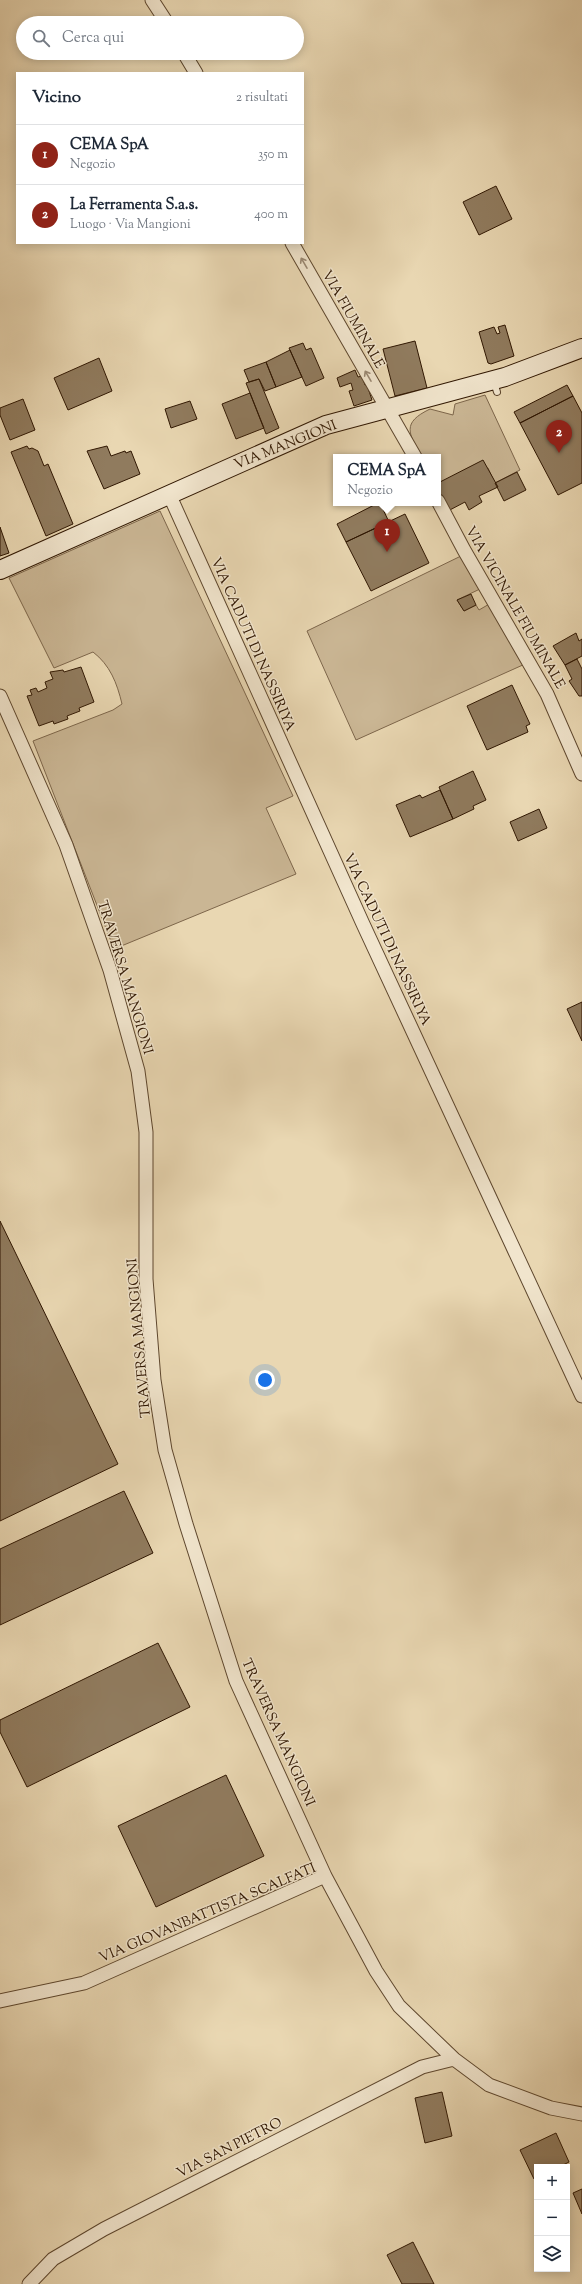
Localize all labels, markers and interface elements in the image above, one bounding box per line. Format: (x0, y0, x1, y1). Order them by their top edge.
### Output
search box (16, 16, 304, 60)
icon: search (30, 27, 52, 49)
text: Cerca qui (62, 28, 124, 49)
text: Vicino (32, 86, 81, 110)
text: 2 risultati (236, 89, 288, 107)
text: CEMA SpA (70, 135, 149, 156)
text: 1 (43, 146, 47, 164)
text: 350 m (258, 146, 288, 164)
text: Negozio (70, 156, 115, 174)
text: La Ferramenta S.a.s. (70, 195, 198, 216)
text: 2 (42, 206, 48, 224)
text: 400 m (254, 206, 288, 224)
text: Luogo · Via Mangioni (70, 216, 191, 234)
one-way arrow (299, 257, 307, 269)
street label: VIA FIUMINALE (316, 267, 389, 373)
one-way arrow (364, 370, 372, 382)
street label: VIA MANGIONI (231, 416, 340, 476)
pin: 2 (546, 420, 572, 453)
popup (333, 454, 441, 506)
text: CEMA SpA (347, 461, 427, 482)
text: Negozio (347, 482, 393, 500)
pin: 1 (374, 519, 400, 552)
street label: VIA VICINALE FIUMINALE (459, 523, 569, 693)
street label: VIA CADUTI DI NASSIRIYA (205, 555, 300, 735)
street label: VIA CADUTI DI NASSIRIYA (337, 850, 435, 1030)
street label: TRAVERSA MANGIONI (91, 898, 157, 1057)
street label: TRAVERSA MANGIONI (123, 1257, 157, 1418)
your location (255, 1370, 275, 1390)
street label: TRAVERSA MANGIONI (235, 1656, 319, 1810)
street label: VIA GIOVANBATTISTA SCALFATI (96, 1859, 320, 1969)
street label: VIA SAN PIETRO (174, 2113, 286, 2184)
map controls (534, 2164, 570, 2272)
button: + (534, 2164, 570, 2200)
button: − (534, 2200, 570, 2236)
button: layers (534, 2236, 570, 2272)

